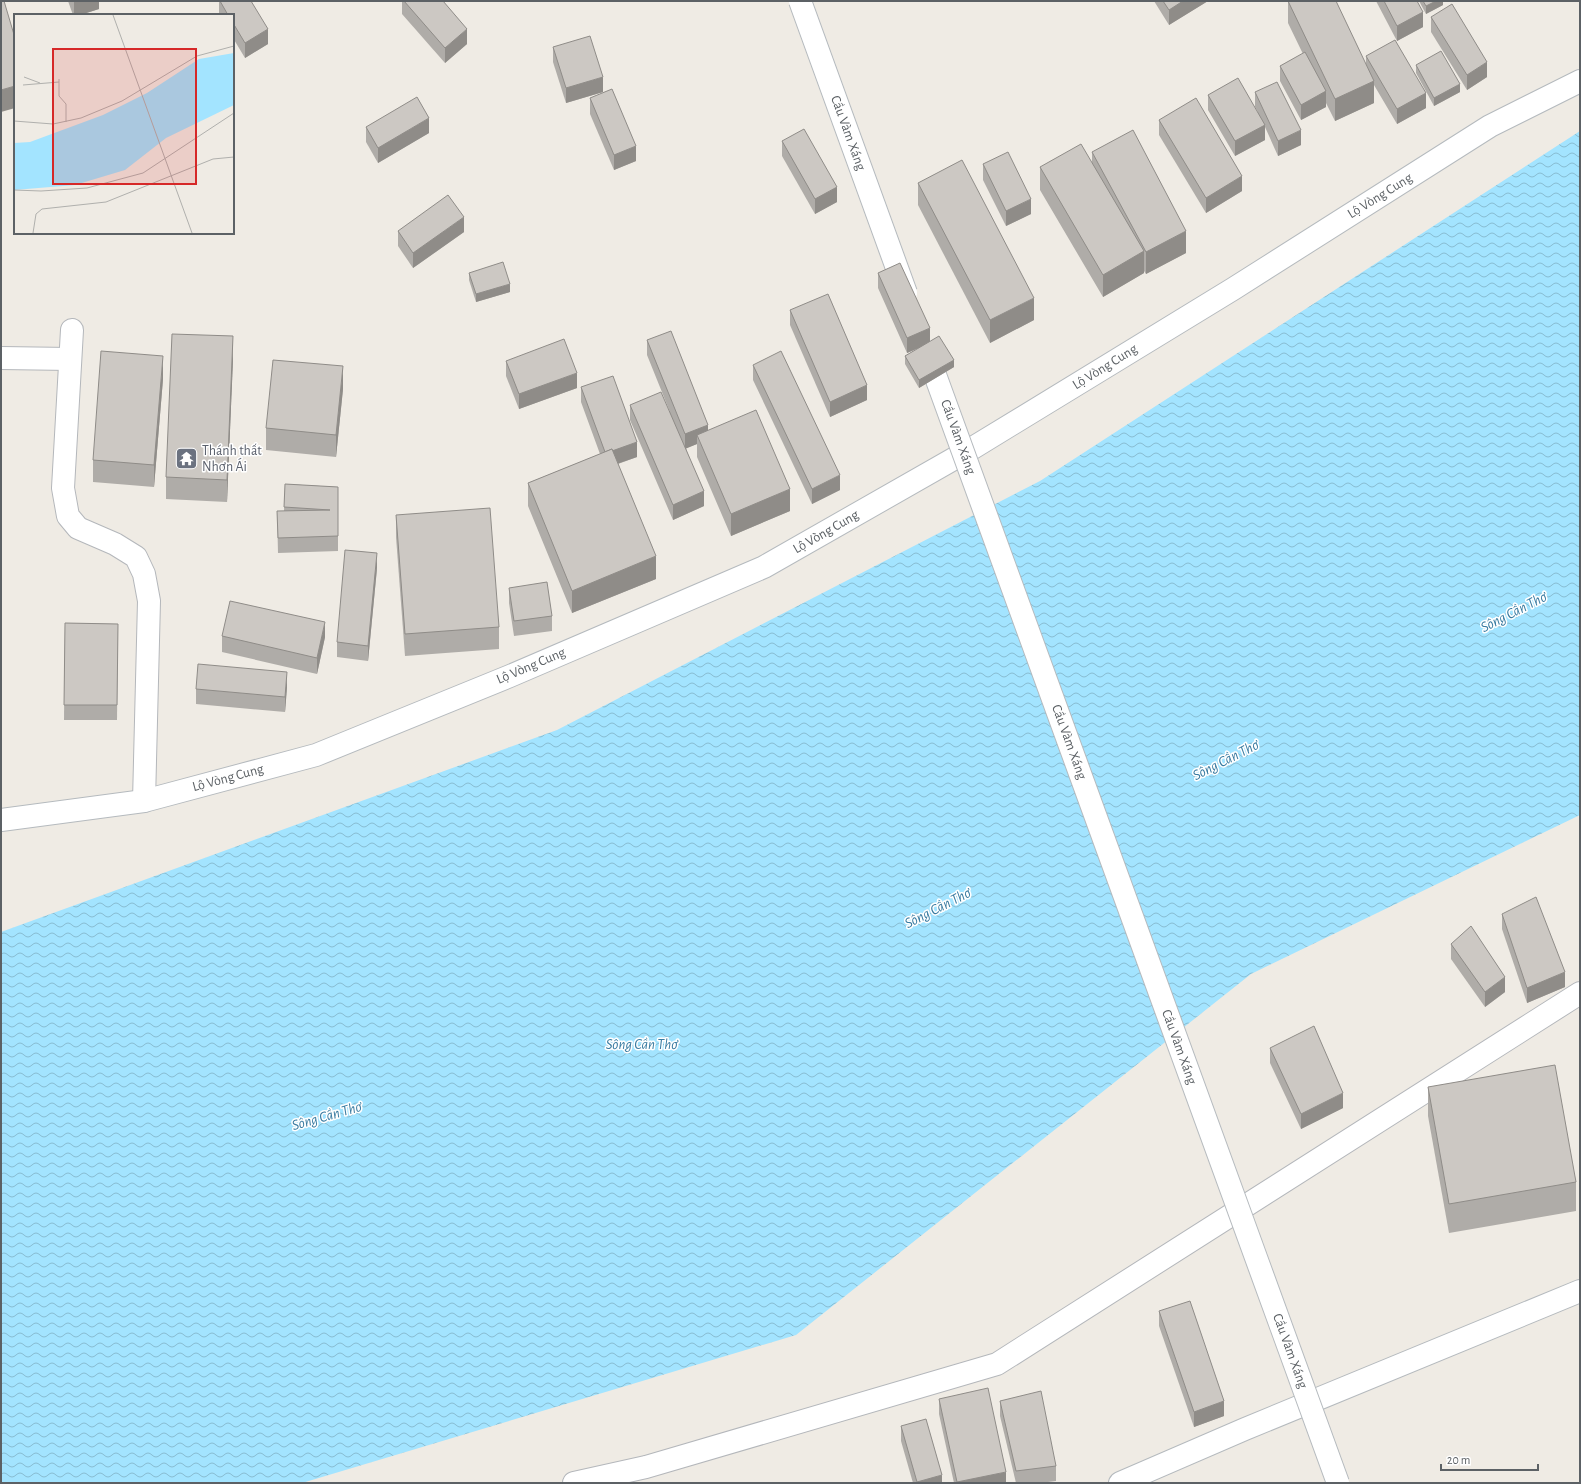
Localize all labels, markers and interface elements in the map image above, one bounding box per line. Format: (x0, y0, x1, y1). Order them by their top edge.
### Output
inset map (14, 14, 234, 234)
street label: Cầu Vàm Xáng (828, 93, 869, 173)
street label: Lộ Vòng Cung (1345, 171, 1415, 221)
street label: Lộ Vòng Cung (1070, 342, 1140, 392)
street label: Cầu Vàm Xáng (938, 397, 979, 477)
place label: Thánh thất Nhơn Ái (202, 443, 262, 474)
temple icon: Thánh thất Nhơn Ái (174, 446, 200, 472)
street label: Lộ Vòng Cung (791, 508, 861, 556)
water label: Sông Cần Thơ (1478, 588, 1551, 635)
street label: Lộ Vòng Cung (495, 645, 568, 687)
street label: Cầu Vàm Xáng (1049, 702, 1090, 782)
water label: Sông Cần Thơ (1190, 736, 1263, 783)
street label: Lộ Vòng Cung (191, 762, 265, 794)
water label: Sông Cần Thơ (902, 884, 975, 931)
street label: Cầu Vàm Xáng (1159, 1007, 1200, 1087)
water label: Sông Cần Thơ (606, 1037, 679, 1052)
water label: Sông Cần Thơ (290, 1099, 365, 1133)
street label: Cầu Vàm Xáng (1270, 1311, 1311, 1391)
scale bar (1441, 1446, 1538, 1472)
text: 20 m (1447, 1454, 1470, 1466)

